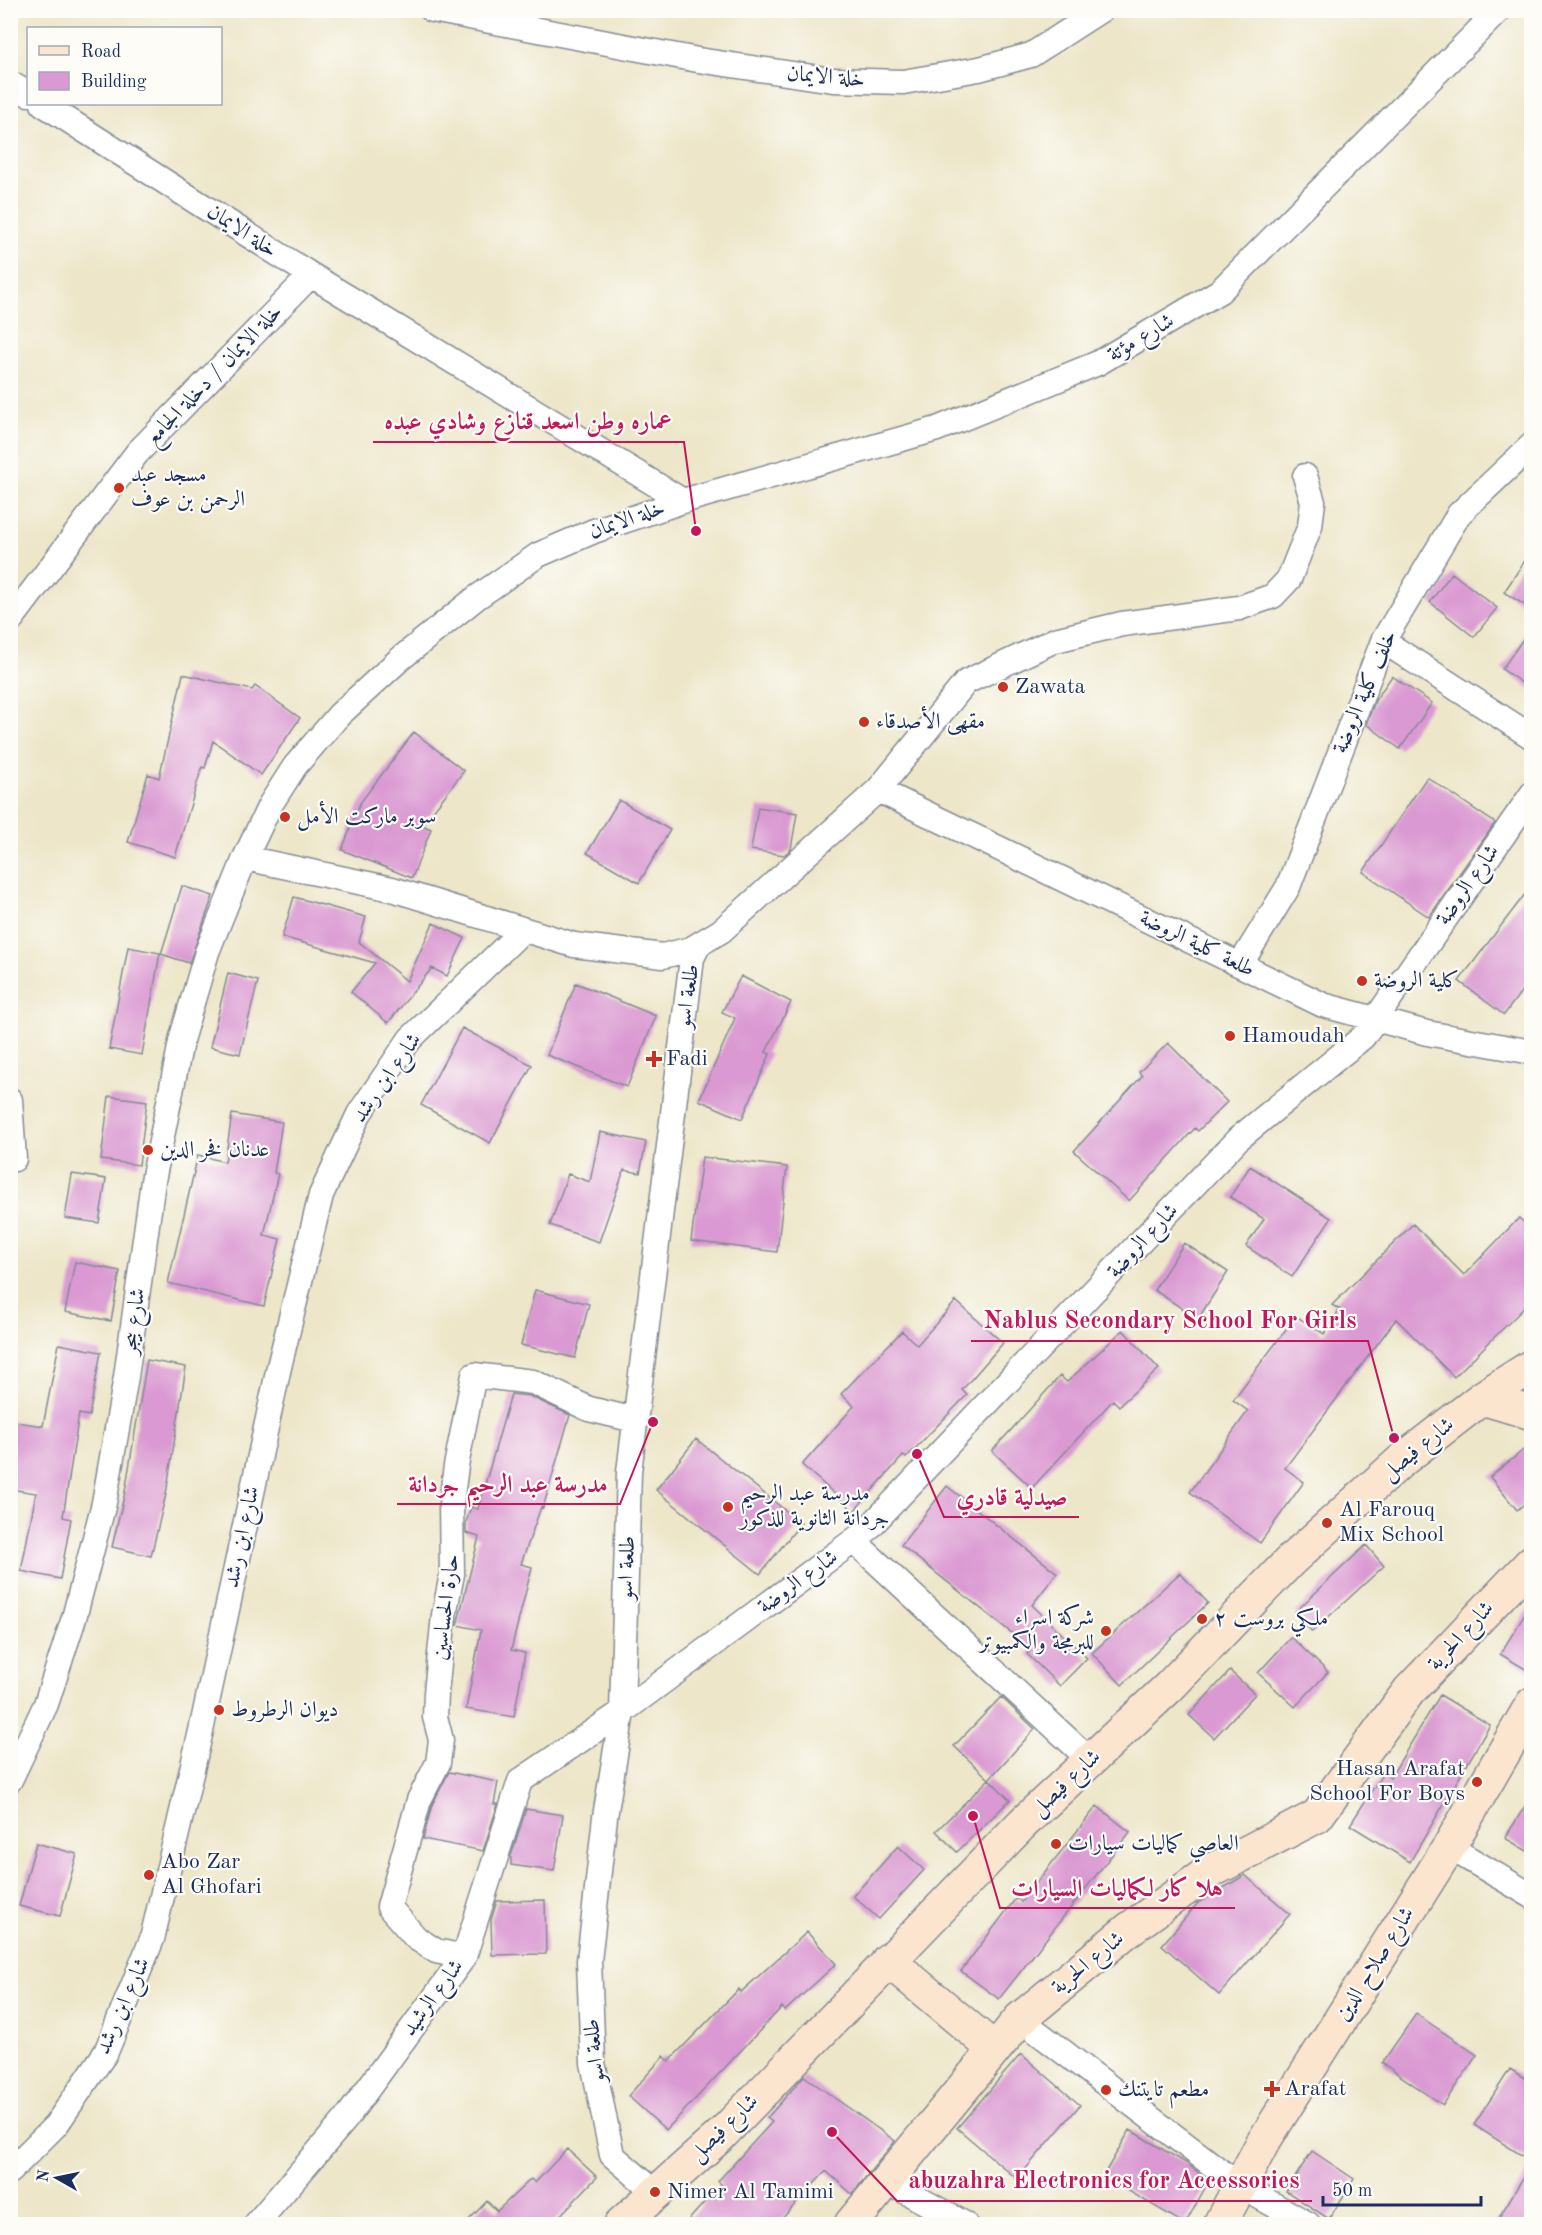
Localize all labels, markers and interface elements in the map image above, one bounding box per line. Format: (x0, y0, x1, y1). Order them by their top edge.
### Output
legend (27, 27, 222, 105)
text: Road (81, 43, 121, 61)
street label: خلة الايمان (786, 63, 866, 92)
text: Building (81, 73, 147, 91)
street label: خلة الايمان (202, 200, 281, 262)
street label: خلة الايمان / دخلة الجامع (141, 300, 292, 455)
street label: شارع مؤتة (1104, 310, 1181, 371)
callout: عماره وطن اسعد قنازع وشادي عبده (373, 400, 684, 442)
text: عماره وطن اسعد قنازع وشادي عبده (384, 410, 672, 441)
place label: مسجد عبد الرحمن بن عوف (131, 464, 245, 514)
marker: مسجد عبد الرحمن بن عوف (112, 481, 126, 495)
street label: خلة الايمان (586, 497, 668, 544)
street label: خلف كلية الروضة (1328, 627, 1402, 757)
place label: Zawata (1015, 676, 1086, 698)
marker: Zawata (996, 680, 1010, 694)
place label: مقهى الأصدقاء (876, 705, 985, 736)
marker: مقهى الأصدقاء (857, 715, 871, 729)
place label: سوبر ماركت الأمل (297, 800, 436, 831)
marker: سوبر ماركت الأمل (278, 810, 292, 824)
street label: شارع الروضة (1432, 841, 1509, 933)
street label: طلعة كلية الروضة (1136, 906, 1258, 982)
street label: طلعة اسو (672, 963, 704, 1031)
place label: كلية الروضة (1374, 969, 1459, 993)
marker: كلية الروضة (1355, 974, 1369, 988)
place label: Hamoudah (1242, 1025, 1345, 1047)
street label: شارع ابن رشد (348, 1029, 431, 1130)
marker: Hamoudah (1223, 1029, 1237, 1043)
place label: Fadi (666, 1048, 708, 1070)
marker: Fadi (647, 1052, 661, 1066)
place label: عدنان فخر الدين (160, 1138, 269, 1163)
marker: عدنان فخر الدين (141, 1143, 155, 1157)
street label: شارع الروضة (1103, 1200, 1187, 1287)
street label: شارع بيجر (118, 1286, 155, 1358)
callout: Nablus Secondary School For Girls (971, 1299, 1368, 1341)
text: Nablus Secondary School For Girls (983, 1310, 1357, 1334)
street label: شارع فيصل (1378, 1413, 1462, 1489)
callout: مدرسة عبد الرحيم جردانة (397, 1462, 620, 1504)
text: مدرسة عبد الرحيم جردانة (408, 1472, 608, 1508)
callout: صيدلية قادري (944, 1475, 1079, 1517)
place label: مدرسة عبد الرحيم جردانة الثانوية للذكور (738, 1483, 889, 1531)
street label: شارع ابن رشد (220, 1484, 269, 1591)
text: صيدلية قادري (956, 1486, 1068, 1516)
place label: Al Farouq Mix School (1339, 1499, 1444, 1546)
marker: مدرسة عبد الرحيم جردانة الثانوية للذكور (721, 1500, 735, 1514)
marker: Al Farouq Mix School (1320, 1516, 1334, 1530)
street label: طلعة اسو (615, 1536, 640, 1603)
street label: شارع الروضة (754, 1546, 846, 1623)
street label: حارة الحساسين (429, 1553, 464, 1661)
street label: شارع الحرية (1424, 1597, 1503, 1679)
place label: شركة اسراء للبرمجة والكمبيوتر (977, 1603, 1094, 1655)
place label: ملكي بروست ٢ (1214, 1607, 1328, 1638)
marker: ملكي بروست ٢ (1195, 1612, 1209, 1626)
marker: شركة اسراء للبرمجة والكمبيوتر (1099, 1624, 1113, 1638)
place label: ديوان الرطروط (231, 1699, 338, 1723)
marker: ديوان الرطروط (212, 1703, 226, 1717)
street label: شارع فيصل (1027, 1746, 1109, 1825)
place label: Hasan Arafat School For Boys (1309, 1758, 1465, 1805)
marker: Hasan Arafat School For Boys (1470, 1775, 1484, 1789)
place label: العاصي كماليات سيارات (1068, 1832, 1239, 1863)
marker: العاصي كماليات سيارات (1049, 1837, 1063, 1851)
place label: Abo Zar Al Ghofari (161, 1851, 262, 1898)
callout: هلا كار لكماليات السيارات (1000, 1866, 1235, 1908)
marker: Abo Zar Al Ghofari (142, 1868, 156, 1882)
text: هلا كار لكماليات السيارات (1011, 1875, 1223, 1902)
street label: شارع صلاح الدين (1331, 1903, 1425, 2029)
street label: شارع الحرية (1048, 1927, 1132, 2003)
street label: شارع ابن رشد (92, 1954, 160, 2060)
street label: شارع الرشيد (398, 1956, 473, 2044)
street label: طلعة اسو (581, 2018, 610, 2086)
place label: Arafat (1284, 2078, 1347, 2100)
place label: مطعم تايتنك (1118, 2079, 1209, 2109)
marker: Arafat (1265, 2082, 1279, 2096)
marker: مطعم تايتنك (1099, 2083, 1113, 2097)
street label: شارع فيصل (685, 2090, 767, 2170)
north arrow (27, 2148, 87, 2208)
callout: abuzahra Electronics for Accessories (897, 2159, 1312, 2201)
text: N (35, 2168, 53, 2183)
scale bar (1323, 2169, 1480, 2207)
text: abuzahra Electronics for Accessories (908, 2170, 1300, 2194)
place label: Nimer Al Tamimi (667, 2181, 834, 2203)
text: 50 m (1332, 2182, 1372, 2200)
marker: Nimer Al Tamimi (648, 2185, 662, 2199)

